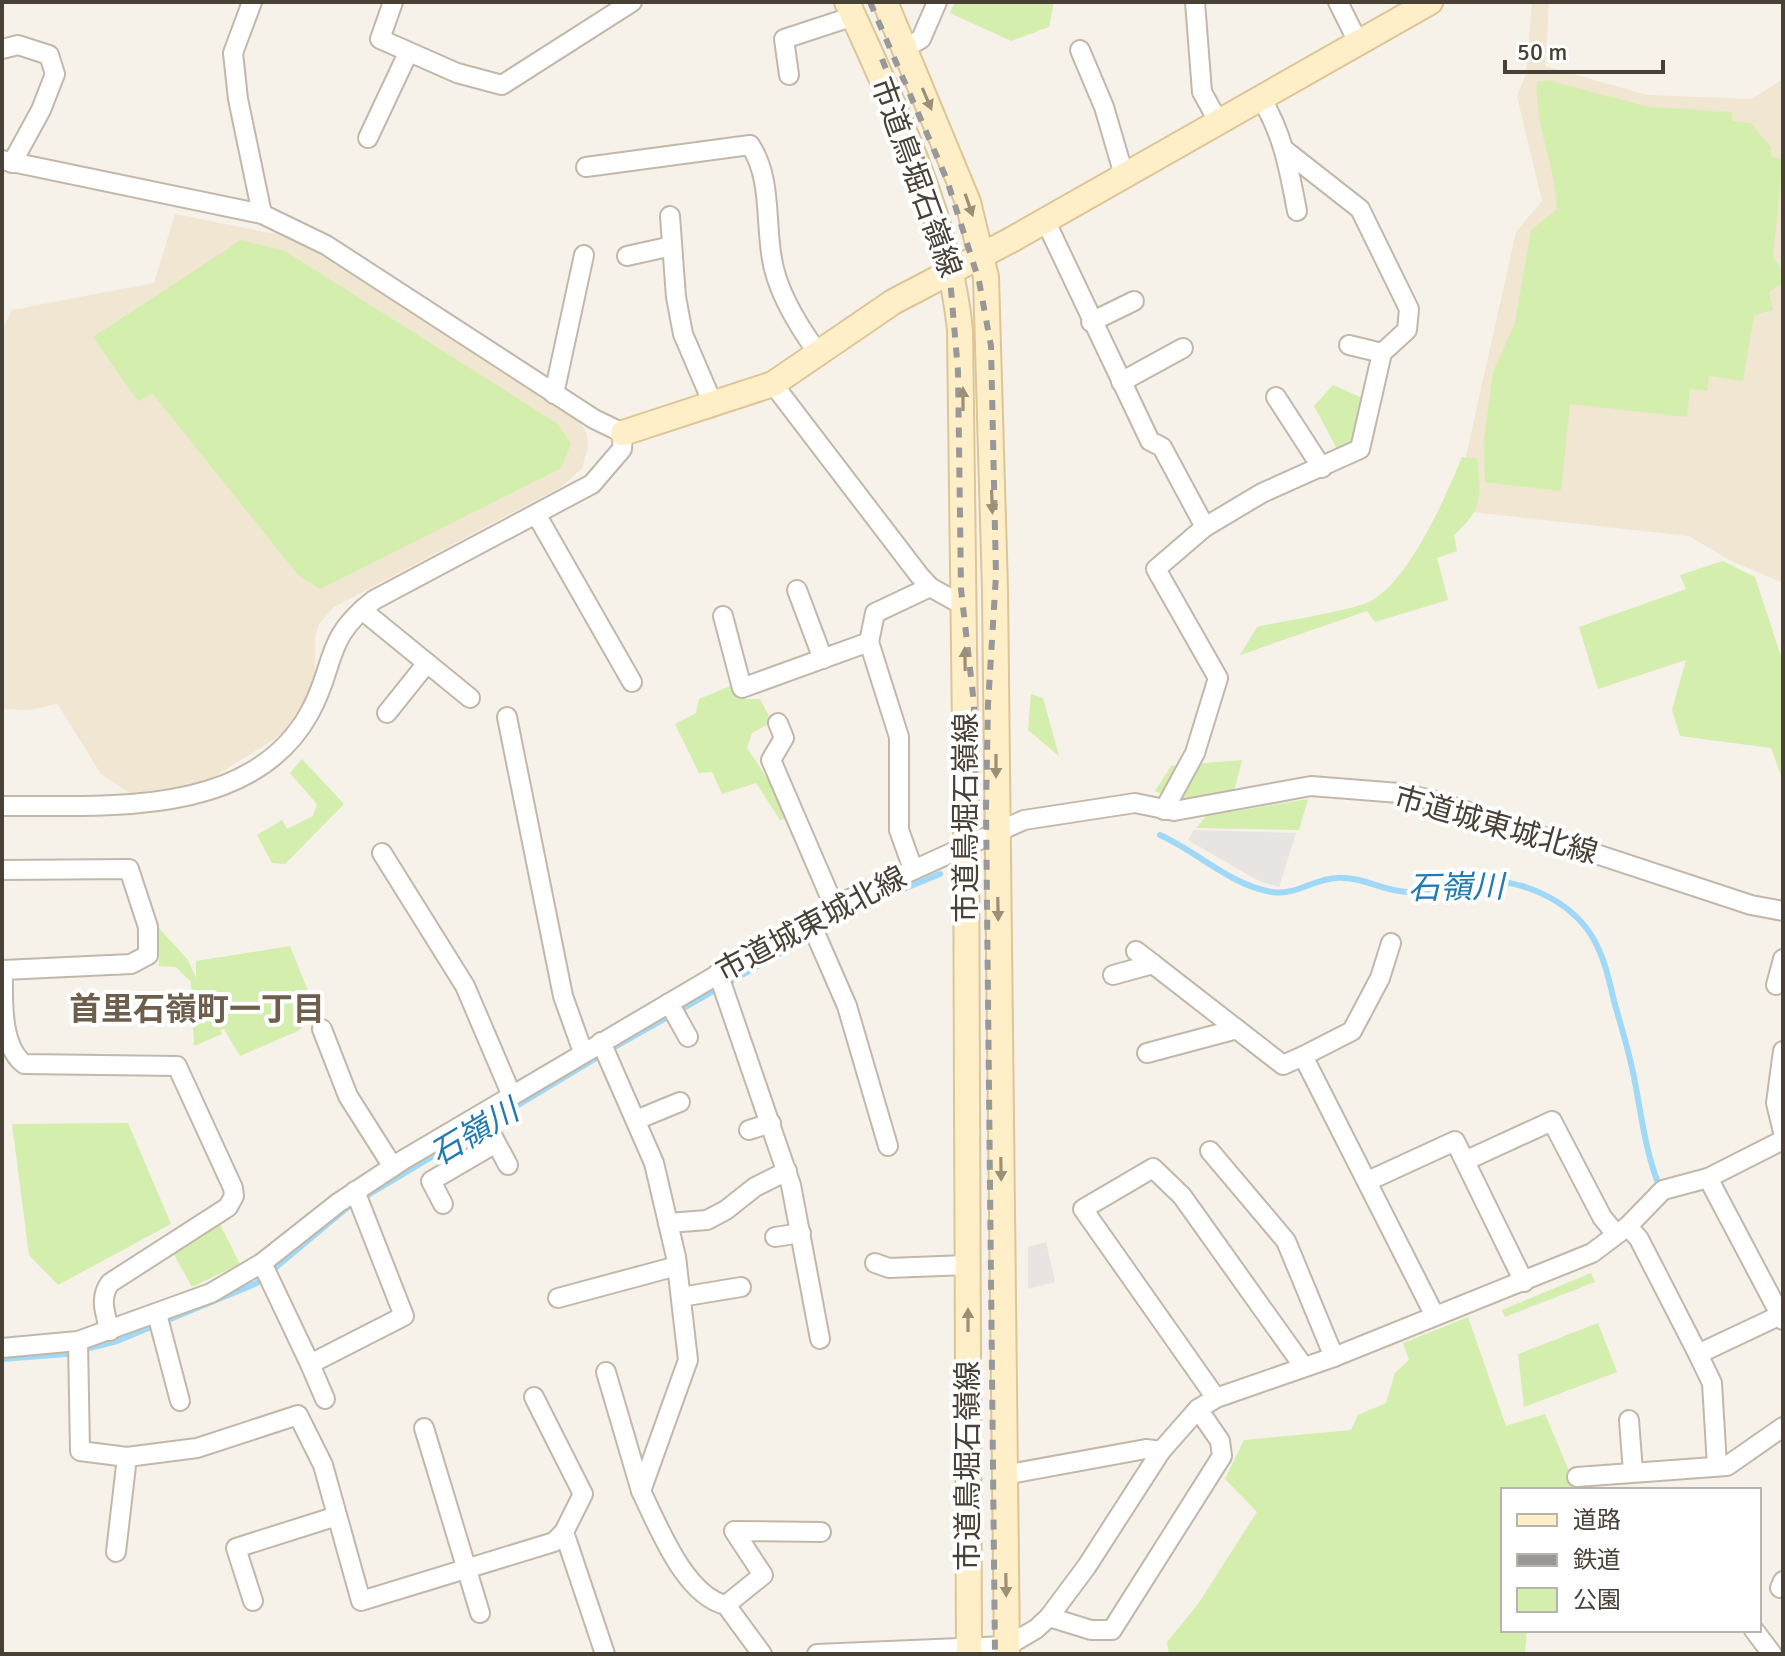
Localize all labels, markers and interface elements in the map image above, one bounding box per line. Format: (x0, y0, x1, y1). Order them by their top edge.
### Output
scale bar (1505, 24, 1663, 74)
text: 50 m (1517, 37, 1567, 67)
street label: 市道鳥堀石嶺線 (862, 72, 969, 282)
one-way arrow (921, 87, 934, 111)
one-way arrow (964, 193, 976, 217)
one-way arrow (957, 386, 969, 411)
one-way arrow (986, 490, 999, 515)
one-way arrow (959, 646, 971, 671)
street label: 市道鳥堀石嶺線 (948, 713, 985, 923)
one-way arrow (990, 754, 1002, 779)
street label: 市道城東城北線 (1390, 779, 1602, 872)
street label: 市道城東城北線 (710, 859, 913, 990)
water label: 石嶺川 (1408, 867, 1507, 908)
one-way arrow (991, 897, 1004, 922)
district label: 首里石嶺町一丁目 (69, 990, 325, 1029)
water label: 石嶺川 (423, 1089, 528, 1174)
one-way arrow (995, 1157, 1007, 1182)
one-way arrow (962, 1307, 974, 1332)
street label: 市道鳥堀石嶺線 (950, 1361, 987, 1571)
legend (1501, 1488, 1761, 1632)
text: 道路 (1573, 1505, 1621, 1535)
text: 鉄道 (1573, 1545, 1621, 1575)
one-way arrow (999, 1573, 1012, 1598)
text: 公園 (1573, 1585, 1621, 1615)

